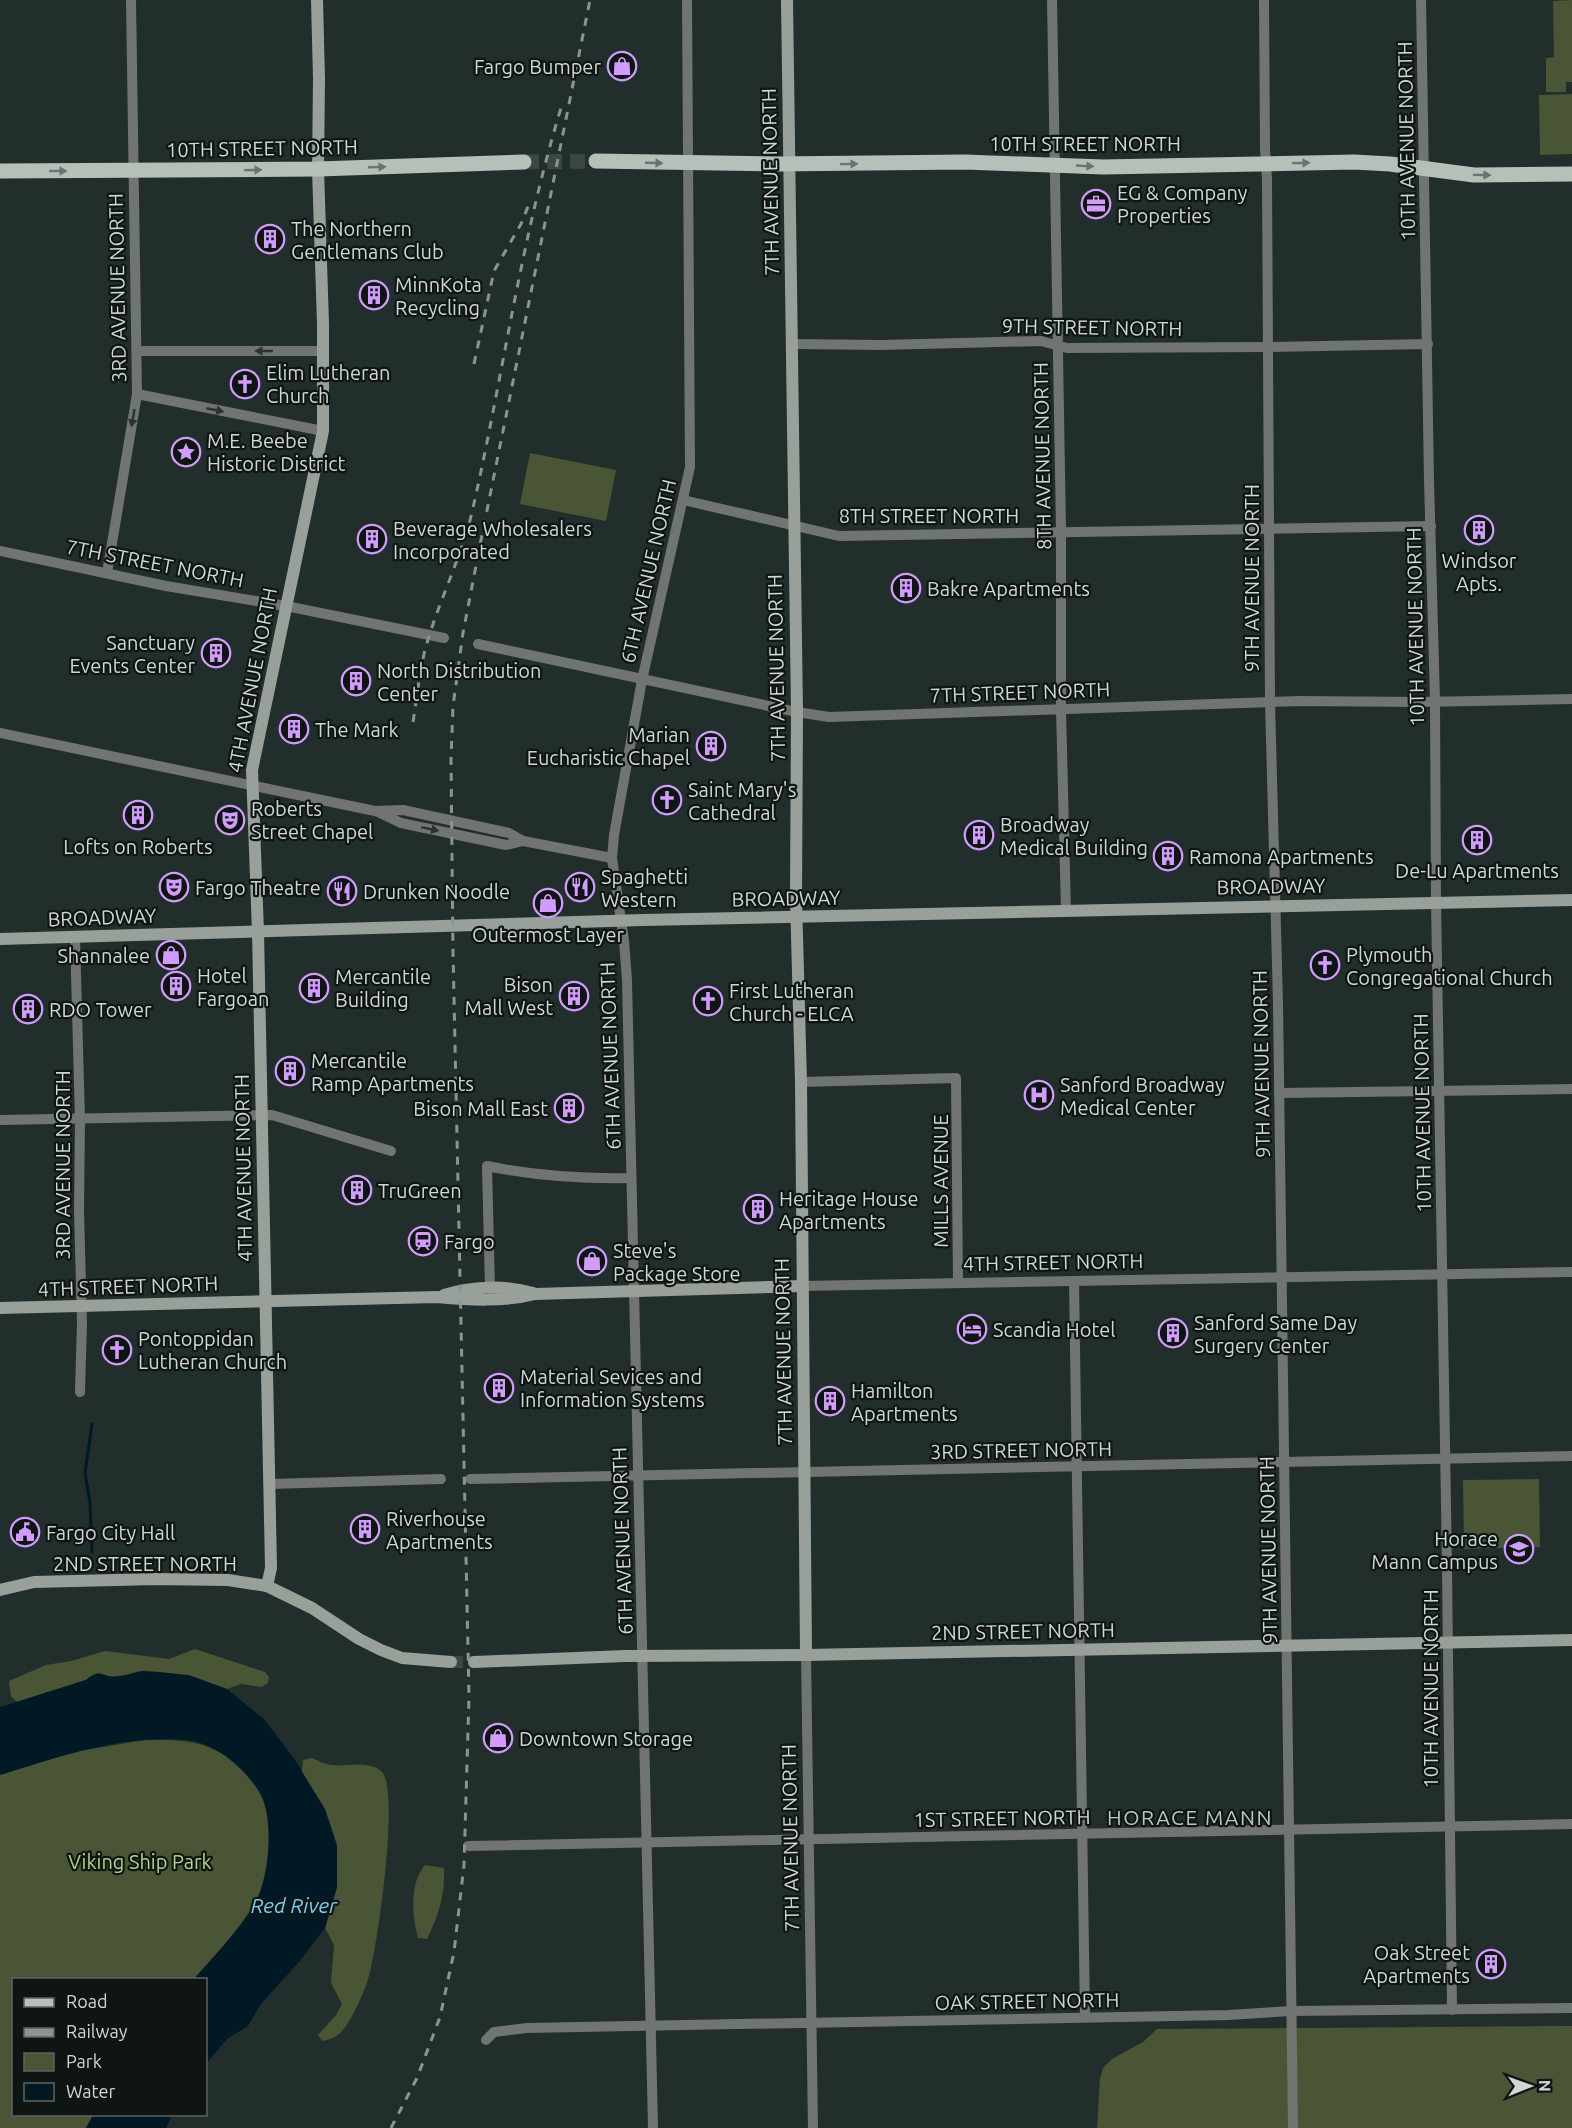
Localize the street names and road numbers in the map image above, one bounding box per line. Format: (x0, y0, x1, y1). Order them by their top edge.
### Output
street label: 10TH AVENUE NORTH (1393, 41, 1419, 241)
street label: 7TH AVENUE NORTH (757, 88, 783, 276)
street label: 10TH STREET NORTH (989, 132, 1181, 155)
street label: 10TH STREET NORTH (166, 135, 358, 161)
street label: 3RD AVENUE NORTH (104, 193, 130, 383)
street label: 9TH STREET NORTH (1002, 314, 1182, 340)
street label: 8TH AVENUE NORTH (1029, 362, 1055, 550)
street label: 6TH AVENUE NORTH (616, 477, 680, 665)
street label: 9TH AVENUE NORTH (1240, 484, 1263, 672)
street label: 8TH STREET NORTH (839, 504, 1019, 527)
street label: 10TH AVENUE NORTH (1402, 527, 1428, 727)
street label: 7TH STREET NORTH (64, 534, 246, 592)
street label: 7TH AVENUE NORTH (763, 574, 789, 762)
street label: 4TH AVENUE NORTH (223, 586, 281, 774)
street label: 7TH STREET NORTH (929, 677, 1111, 707)
street label: BROADWAY (1216, 874, 1326, 898)
street label: BROADWAY (731, 886, 841, 910)
street label: BROADWAY (47, 904, 157, 930)
street label: 6TH AVENUE NORTH (595, 962, 625, 1150)
street label: 9TH AVENUE NORTH (1248, 970, 1274, 1158)
street label: 10TH AVENUE NORTH (1409, 1013, 1435, 1213)
street label: 3RD AVENUE NORTH (51, 1070, 74, 1260)
street label: 4TH AVENUE NORTH (230, 1074, 256, 1262)
street label: MILLS AVENUE (929, 1114, 952, 1248)
street label: 4TH STREET NORTH (963, 1249, 1143, 1275)
street label: 7TH AVENUE NORTH (770, 1258, 796, 1446)
street label: 4TH STREET NORTH (37, 1271, 219, 1301)
street label: 3RD STREET NORTH (930, 1437, 1112, 1463)
street label: 6TH AVENUE NORTH (607, 1447, 637, 1635)
street label: 9TH AVENUE NORTH (1255, 1456, 1281, 1644)
street label: 2ND STREET NORTH (53, 1552, 237, 1575)
street label: 10TH AVENUE NORTH (1419, 1589, 1442, 1789)
street label: 2ND STREET NORTH (931, 1618, 1115, 1644)
street label: 7TH AVENUE NORTH (777, 1744, 803, 1932)
street label: 1ST STREET NORTH (913, 1805, 1091, 1831)
street label: OAK STREET NORTH (935, 1988, 1119, 2014)

